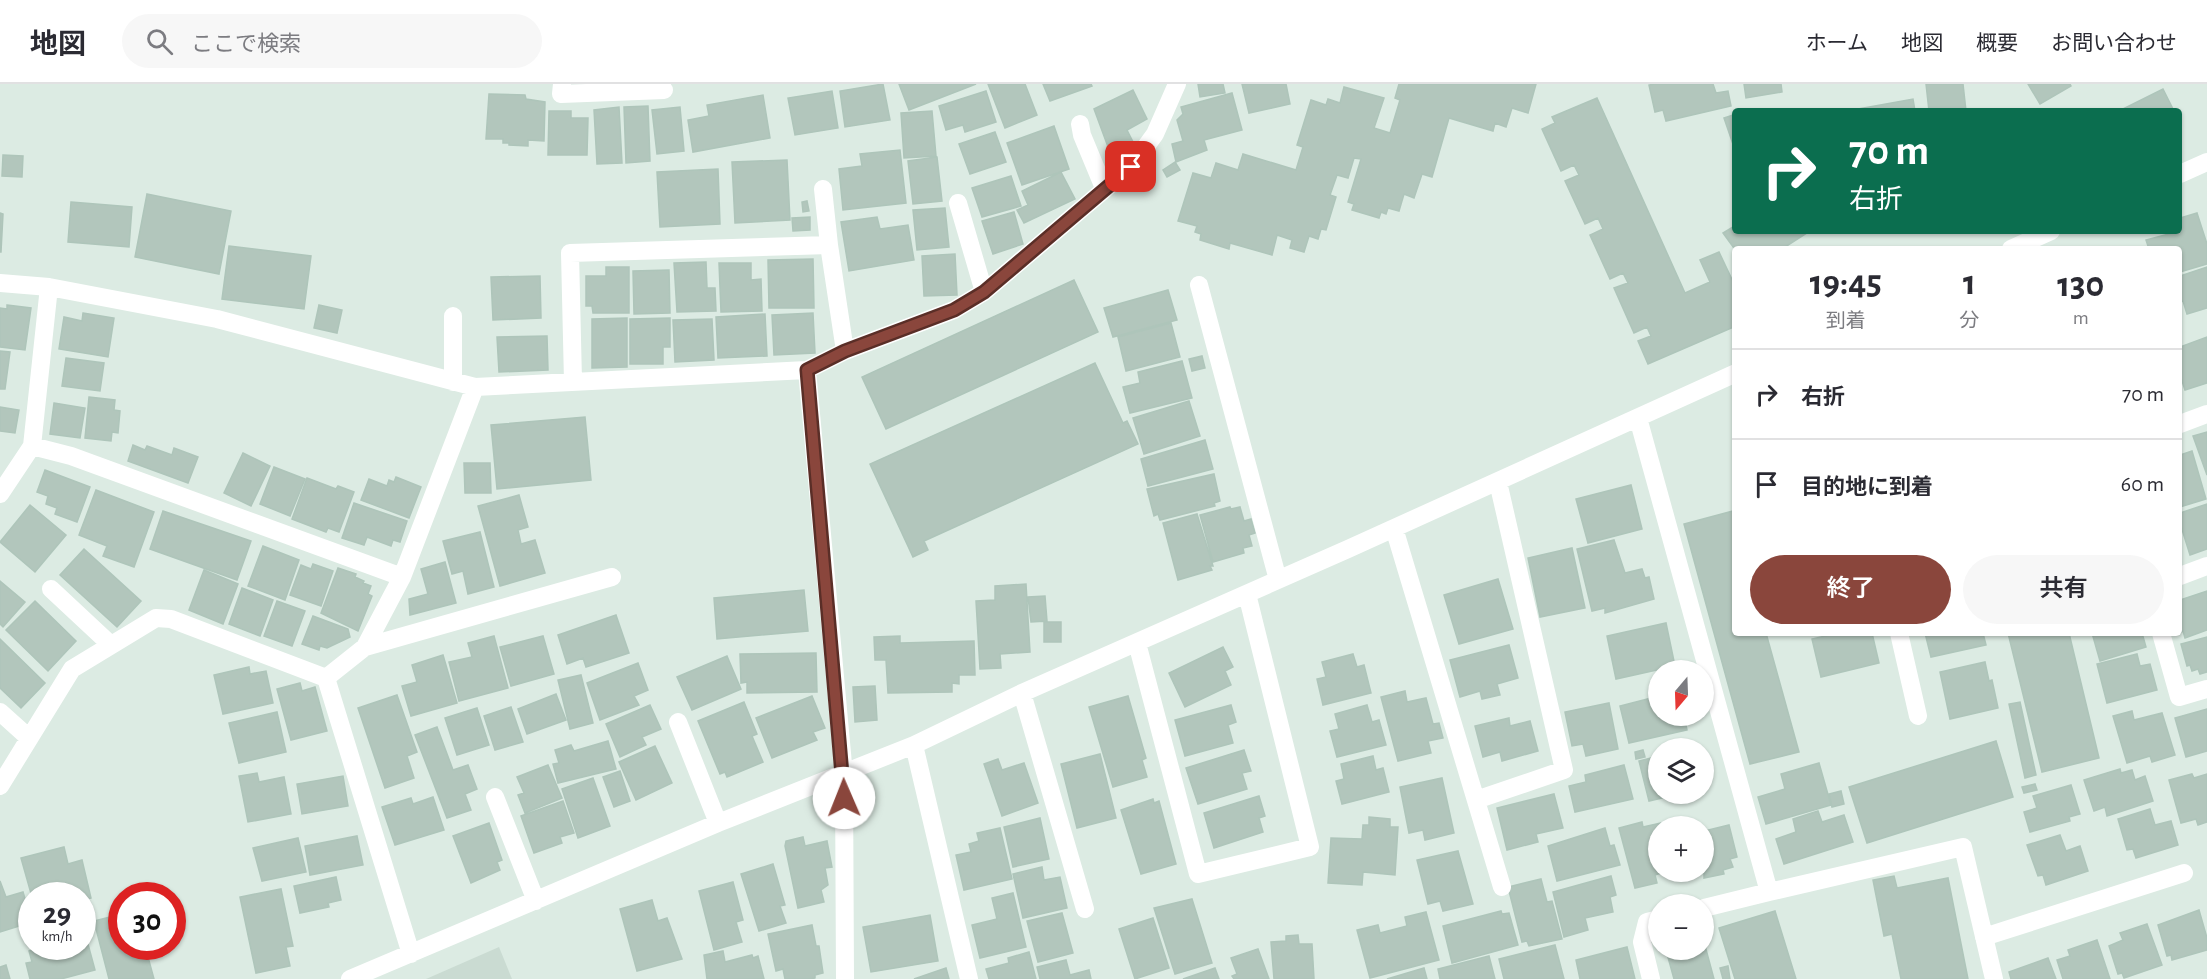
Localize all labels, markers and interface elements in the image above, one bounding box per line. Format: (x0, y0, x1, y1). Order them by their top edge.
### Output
search box (122, 14, 542, 68)
icon: search (143, 25, 176, 58)
text: 地図 (30, 31, 86, 59)
text: ここで検索 (191, 33, 301, 55)
text: ホーム (1806, 33, 1868, 54)
text: 地図 (1901, 33, 1943, 54)
text: 概要 (1976, 33, 2018, 54)
text: お問い合わせ (2051, 33, 2177, 54)
text: 70 m (1849, 130, 1929, 172)
icon: right (1750, 132, 1828, 210)
pin (1105, 141, 1156, 192)
icon: arrive (1114, 150, 1147, 183)
text: 右折 (1849, 186, 1903, 213)
text: 19:45 (1810, 265, 1882, 301)
text: 1 (1963, 265, 1976, 301)
text: 130 (2057, 267, 2104, 303)
text: m (2073, 308, 2089, 328)
text: 到着 (1826, 311, 1866, 331)
text: 分 (1960, 311, 1980, 331)
icon: right (1750, 378, 1783, 411)
text: 70 m (2122, 383, 2164, 405)
text: 右折 (1801, 386, 1845, 408)
icon: arrive (1750, 468, 1783, 501)
text: 60 m (2121, 473, 2164, 495)
text: 目的地に到着 (1801, 476, 1933, 498)
button: 終了 (1750, 555, 1951, 624)
button: 共有 (1963, 555, 2164, 624)
north arrow (1648, 660, 1714, 726)
map controls (1648, 660, 1714, 960)
button: layers (1648, 738, 1714, 804)
position arrow (812, 766, 876, 830)
button: + (1648, 816, 1714, 882)
speed limit sign: 30 (108, 882, 186, 960)
button: − (1648, 894, 1714, 960)
text: 29 (43, 899, 71, 929)
text: km/h (42, 929, 72, 944)

